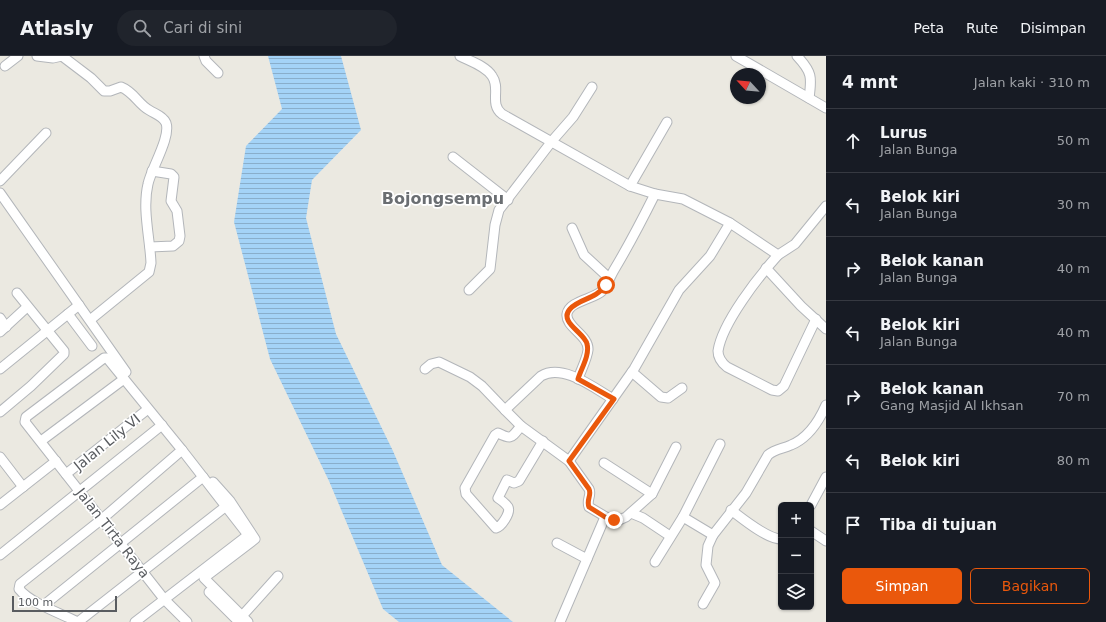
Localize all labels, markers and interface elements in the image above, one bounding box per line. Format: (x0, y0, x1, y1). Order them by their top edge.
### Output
search box (117, 10, 397, 46)
text: Atlasly (20, 17, 93, 39)
icon: search (131, 17, 153, 39)
text: Cari di sini (163, 19, 242, 37)
text: Peta (913, 20, 944, 36)
text: Rute (966, 20, 998, 36)
text: Disimpan (1020, 20, 1086, 36)
north arrow (730, 68, 766, 104)
text: 4 mnt (842, 72, 898, 92)
text: Jalan kaki · 310 m (974, 75, 1090, 90)
text: Lurus (880, 124, 927, 142)
icon: ahead (842, 130, 864, 152)
text: 50 m (1057, 133, 1090, 148)
text: Jalan Bunga (880, 142, 957, 157)
text: Belok kiri (880, 188, 960, 206)
district label: Bojongsempu (382, 189, 504, 208)
icon: left (842, 194, 864, 216)
text: 30 m (1057, 197, 1090, 212)
text: Jalan Bunga (880, 206, 957, 221)
text: Belok kanan (880, 252, 984, 270)
icon: right (842, 258, 864, 280)
text: 40 m (1057, 261, 1090, 276)
text: Jalan Bunga (880, 270, 957, 285)
route start (597, 276, 615, 294)
text: Belok kiri (880, 316, 960, 334)
icon: left (842, 322, 864, 344)
text: 40 m (1057, 325, 1090, 340)
text: Jalan Bunga (880, 334, 957, 349)
text: Belok kanan (880, 380, 984, 398)
icon: right (842, 386, 864, 408)
text: 70 m (1057, 389, 1090, 404)
text: Gang Masjid Al Ikhsan (880, 398, 1023, 413)
street label: Jalan Lily VI (70, 410, 143, 474)
icon: left (842, 450, 864, 472)
text: Belok kiri (880, 452, 960, 470)
text: 80 m (1057, 453, 1090, 468)
street label: Jalan Tirta Raya (72, 484, 153, 581)
map controls (778, 502, 814, 610)
button: + (778, 502, 814, 538)
route end (605, 511, 623, 529)
icon: arrive (842, 514, 864, 536)
text: Tiba di tujuan (880, 516, 997, 534)
button: − (778, 538, 814, 574)
button: Simpan (842, 568, 962, 604)
button: Bagikan (970, 568, 1090, 604)
button: layers (778, 574, 814, 610)
scale bar (12, 594, 117, 613)
text: 100 m (18, 596, 53, 609)

